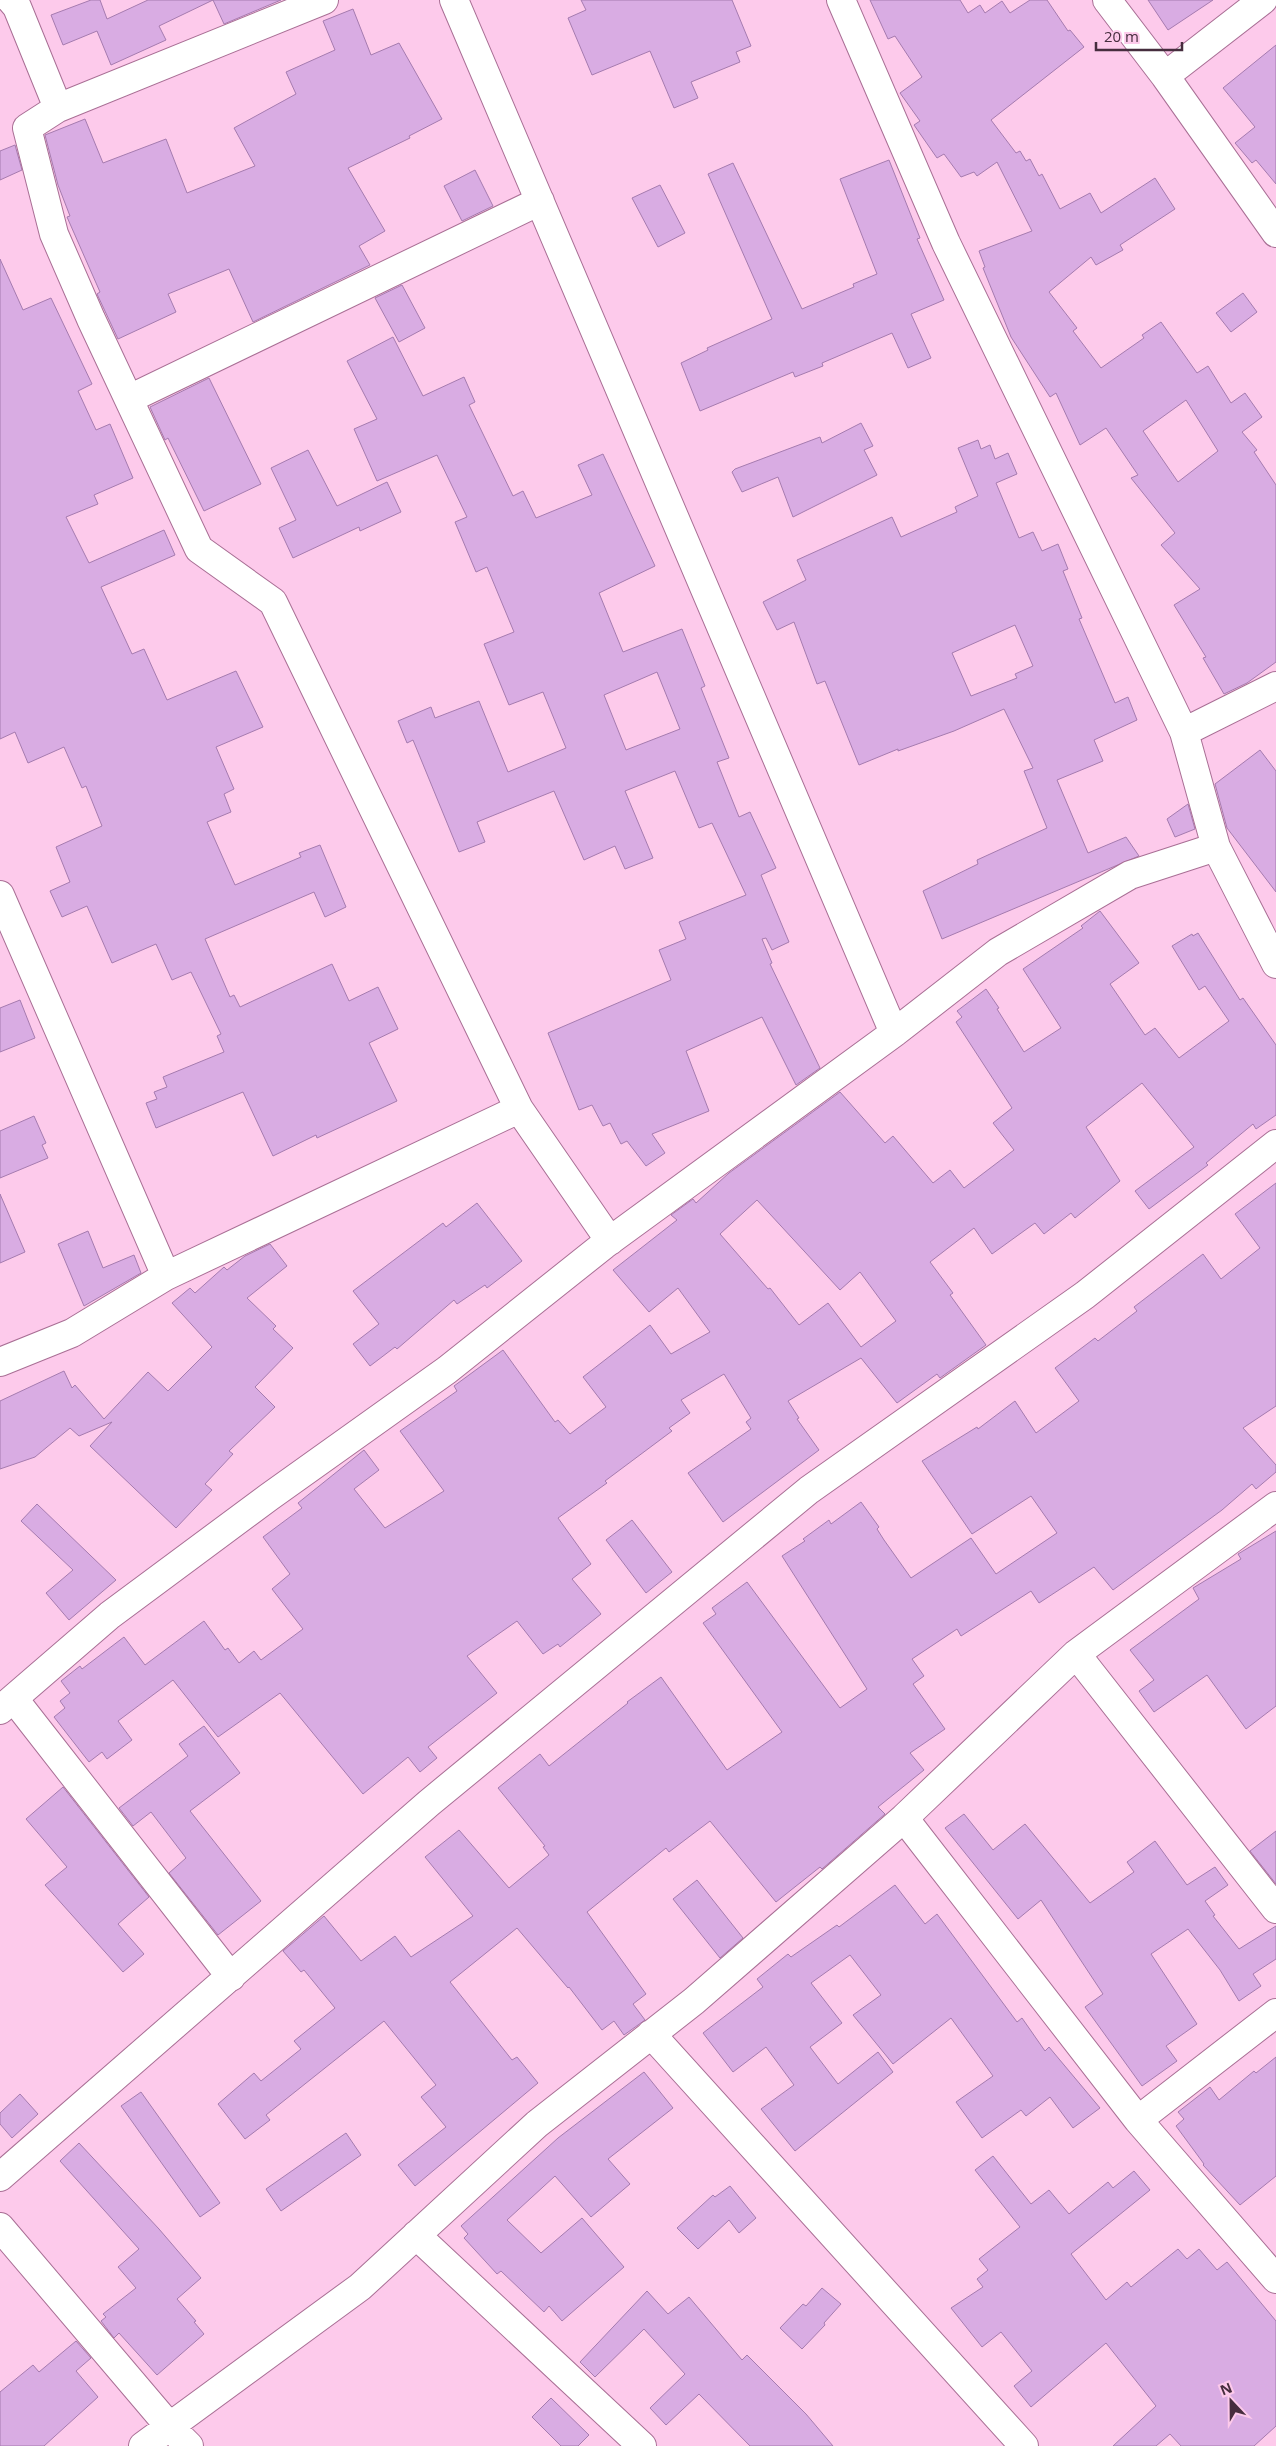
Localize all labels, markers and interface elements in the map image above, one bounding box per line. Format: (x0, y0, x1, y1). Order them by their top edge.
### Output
scale bar (1096, 20, 1182, 52)
text: 20 m (1104, 26, 1139, 46)
north arrow (1206, 2376, 1256, 2426)
text: N (1217, 2378, 1235, 2399)

